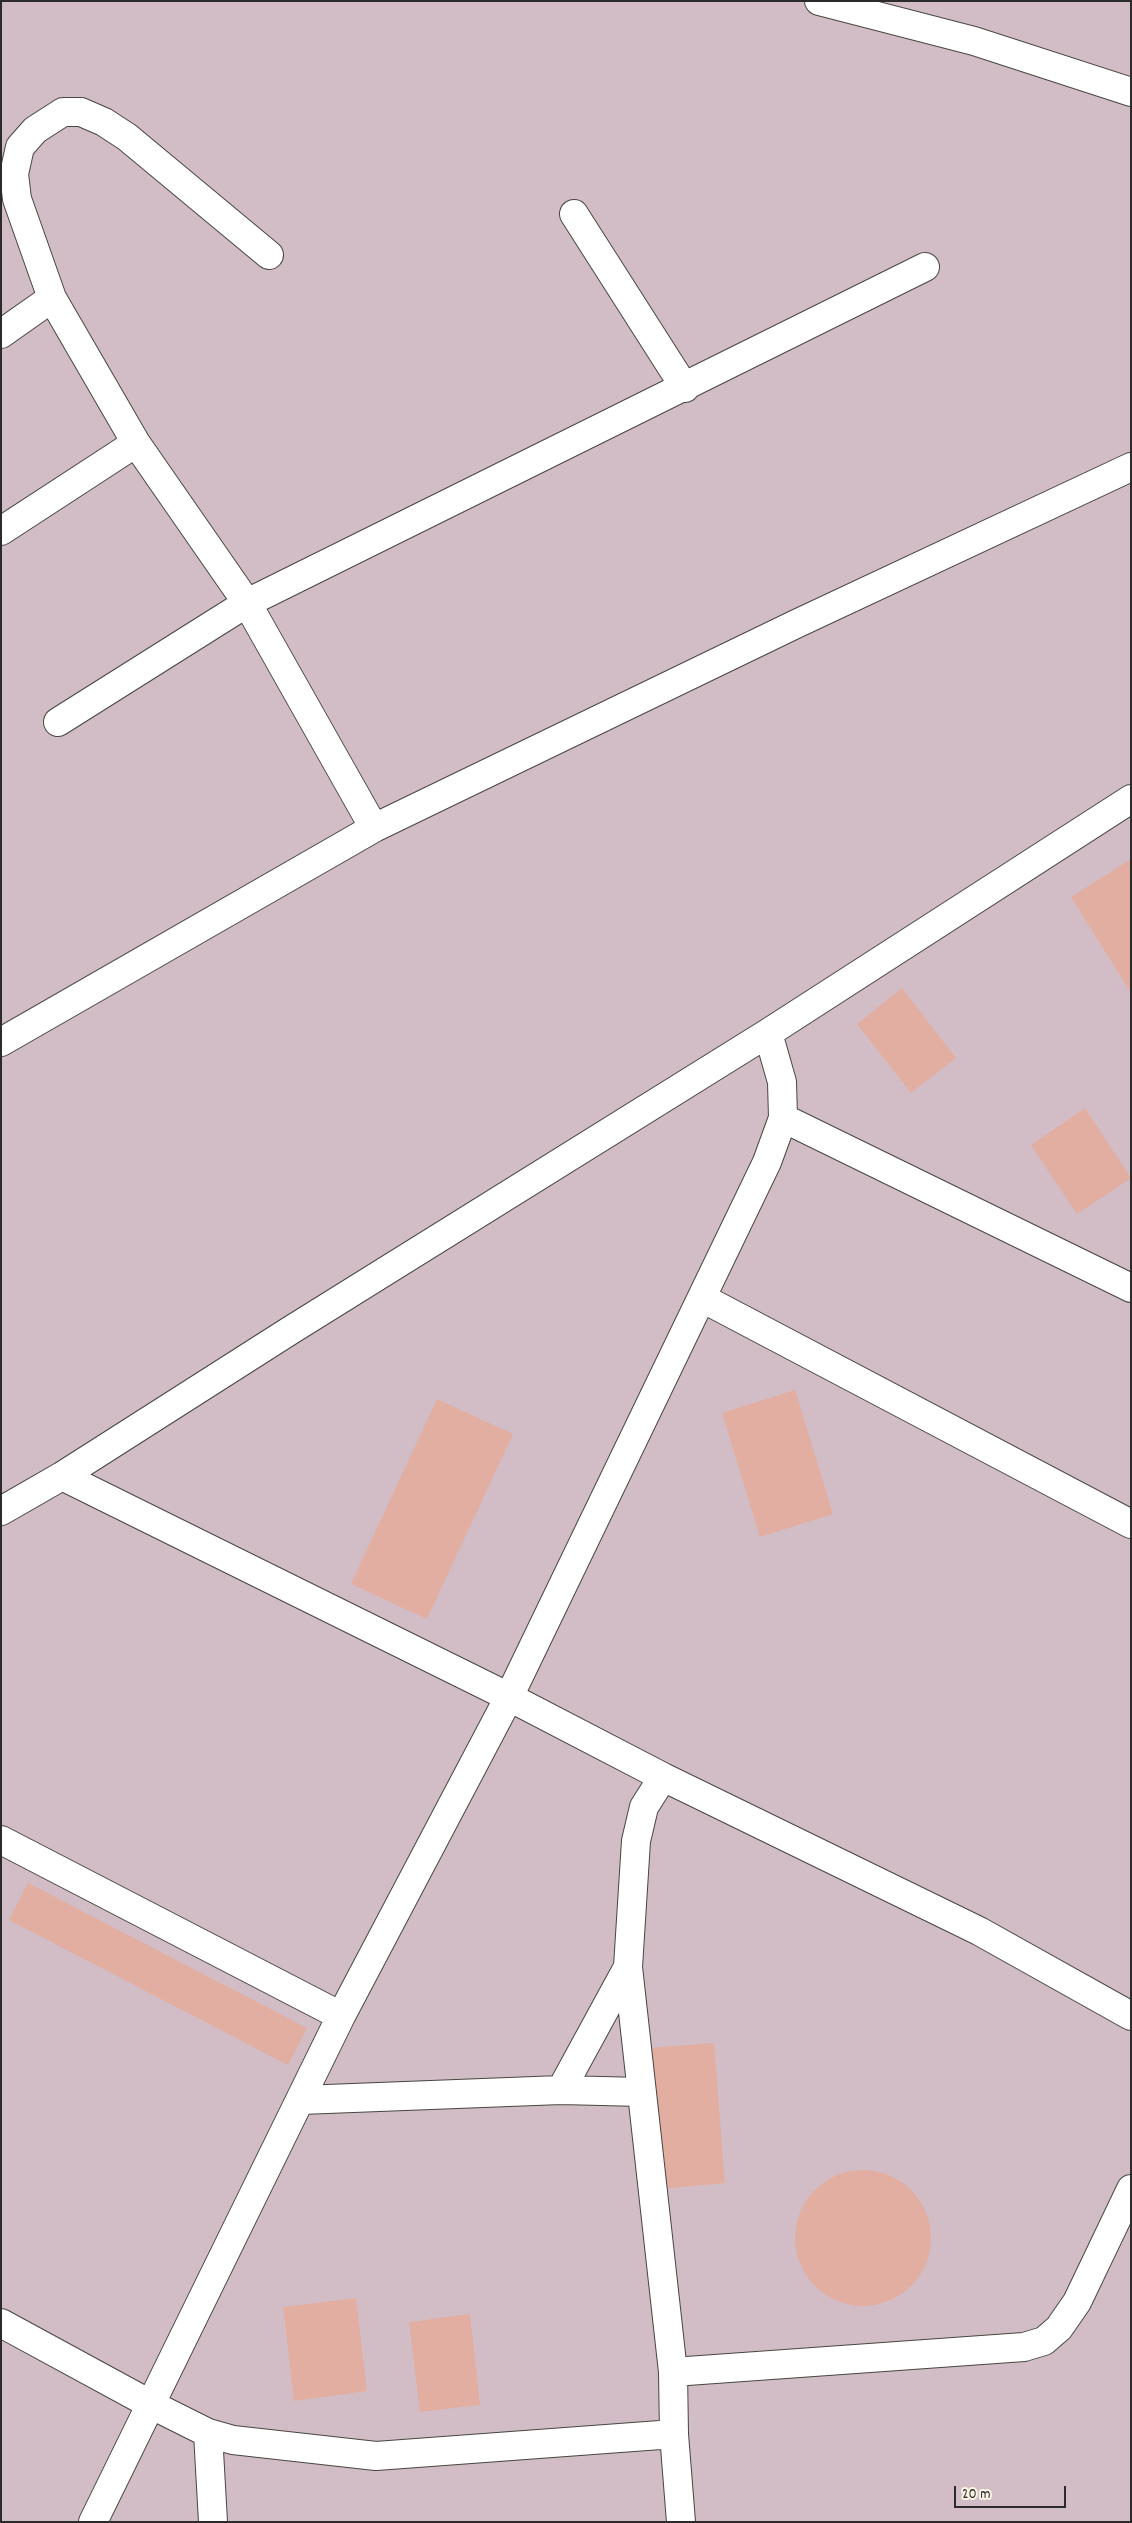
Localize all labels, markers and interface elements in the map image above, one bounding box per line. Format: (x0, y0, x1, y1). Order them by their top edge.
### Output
scale bar (957, 2476, 1070, 2508)
text: 20 m (962, 2484, 990, 2506)

